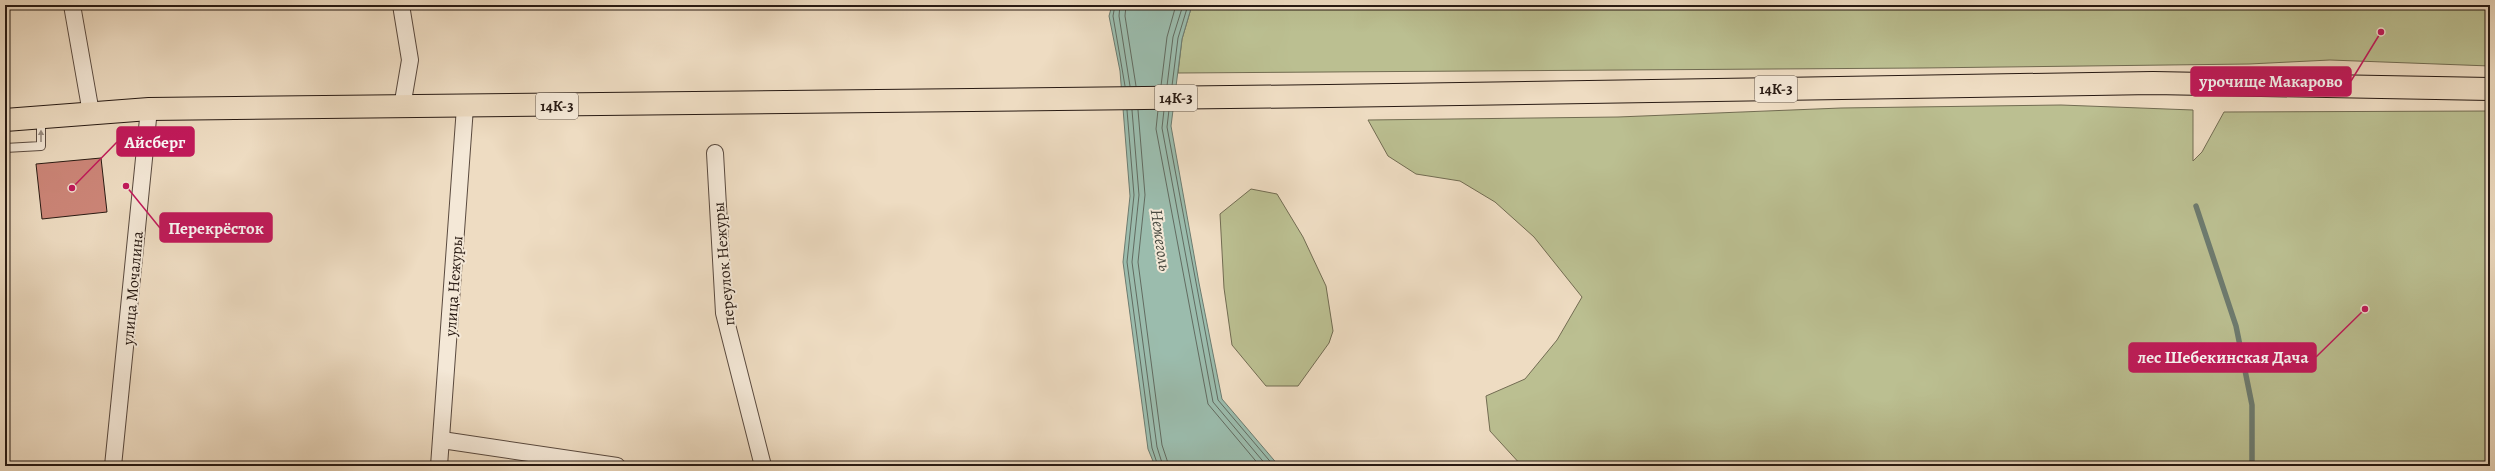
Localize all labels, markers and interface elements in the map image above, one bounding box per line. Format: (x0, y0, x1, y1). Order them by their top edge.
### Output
callout: урочище Макарово (2191, 67, 2351, 96)
text: урочище Макарово (2198, 70, 2343, 93)
road number: 14К-3 (1755, 76, 1797, 102)
road number: 14К-3 (1155, 85, 1197, 111)
road number: 14К-3 (536, 93, 578, 119)
callout: Айсберг (117, 127, 194, 156)
one-way arrow (38, 129, 44, 142)
text: Айсберг (124, 131, 186, 154)
street label: переулок Нежуры (708, 201, 740, 327)
water label: Нежеголь (1145, 208, 1176, 273)
callout: Перекрёсток (160, 213, 272, 242)
text: Перекрёсток (168, 217, 264, 240)
street label: улица Мочалина (117, 230, 149, 347)
street label: улица Нежуры (439, 235, 468, 338)
callout: лес Шебекинская Дача (2129, 343, 2316, 372)
text: лес Шебекинская Дача (2137, 346, 2309, 369)

